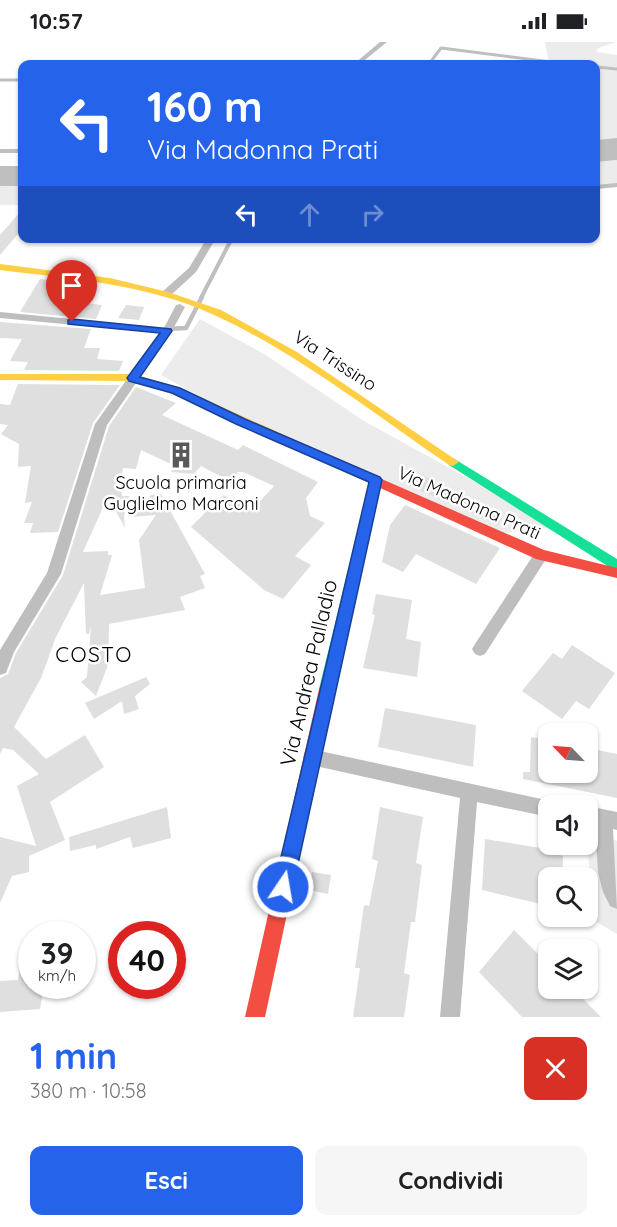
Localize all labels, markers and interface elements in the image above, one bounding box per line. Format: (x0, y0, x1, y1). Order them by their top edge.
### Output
text: 10:57 (30, 7, 83, 35)
text: 160 m (147, 80, 263, 133)
icon: left (48, 84, 126, 162)
text: Via Madonna Prati (147, 132, 378, 166)
icon: left (230, 198, 263, 231)
icon: ahead (293, 198, 326, 231)
icon: right (356, 198, 389, 231)
pin (46, 260, 97, 322)
icon: arrive (55, 269, 88, 302)
street label: Via Trissino (289, 325, 381, 396)
building icon: Scuola primaria Guglielmo Marconi (166, 440, 196, 470)
street label: Via Madonna Prati (394, 461, 544, 544)
place label: Scuola primaria Guglielmo Marconi (103, 471, 259, 515)
street label: Via Andrea Palladio (274, 577, 342, 769)
district label: COSTO (55, 641, 133, 667)
north arrow (538, 723, 598, 783)
map controls (538, 723, 598, 999)
button: sound (538, 795, 598, 855)
position arrow (251, 855, 315, 919)
button: search (538, 867, 598, 927)
speed limit sign: 40 (108, 921, 186, 999)
text: 39 (40, 934, 74, 972)
button: layers (538, 939, 598, 999)
text: km/h (38, 966, 76, 985)
text: 1 min (30, 1033, 117, 1078)
button: close (524, 1037, 587, 1100)
text: 380 m · 10:58 (30, 1078, 146, 1103)
button: Esci (30, 1146, 303, 1215)
button: Condividi (315, 1146, 587, 1215)

